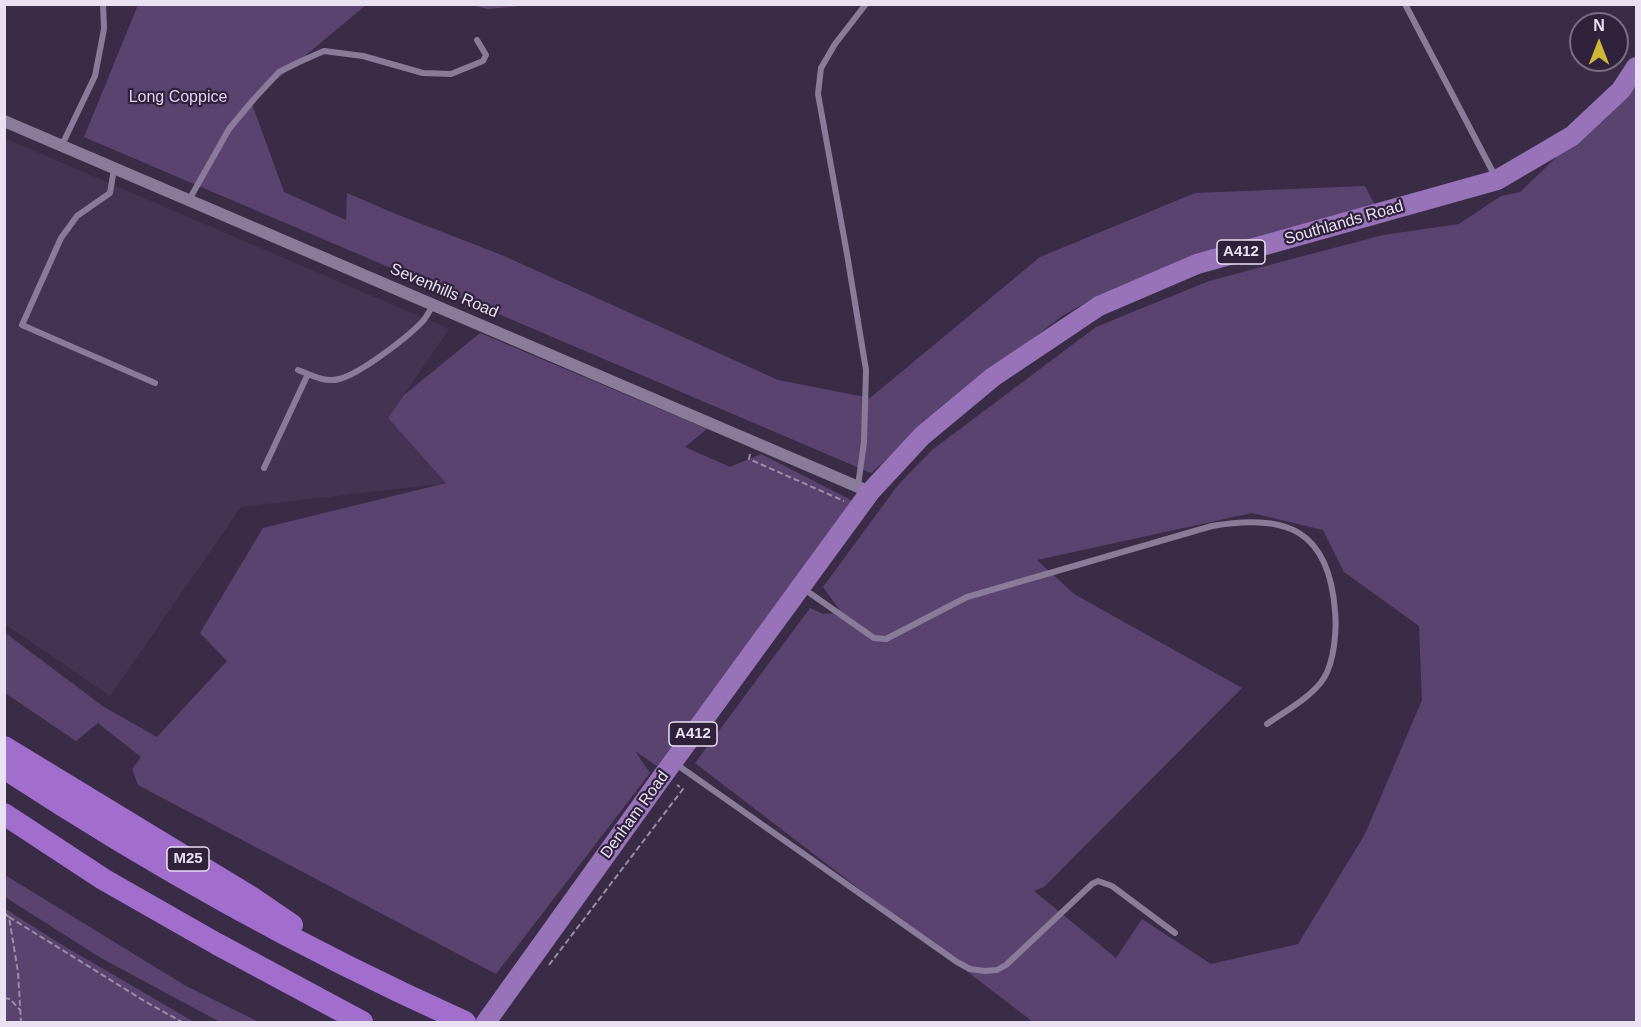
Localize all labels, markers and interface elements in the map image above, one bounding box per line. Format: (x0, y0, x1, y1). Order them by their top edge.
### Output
north arrow (1569, 12, 1629, 72)
text: N (1593, 17, 1605, 34)
park label: Long Coppice (129, 88, 227, 108)
street label: Southlands Road (1282, 197, 1406, 249)
road number: A412 (1217, 240, 1265, 264)
street label: Sevenhills Road (387, 260, 501, 322)
road number: A412 (669, 722, 717, 746)
street label: Denham Road (597, 768, 673, 862)
road number: M25 (167, 847, 209, 871)

